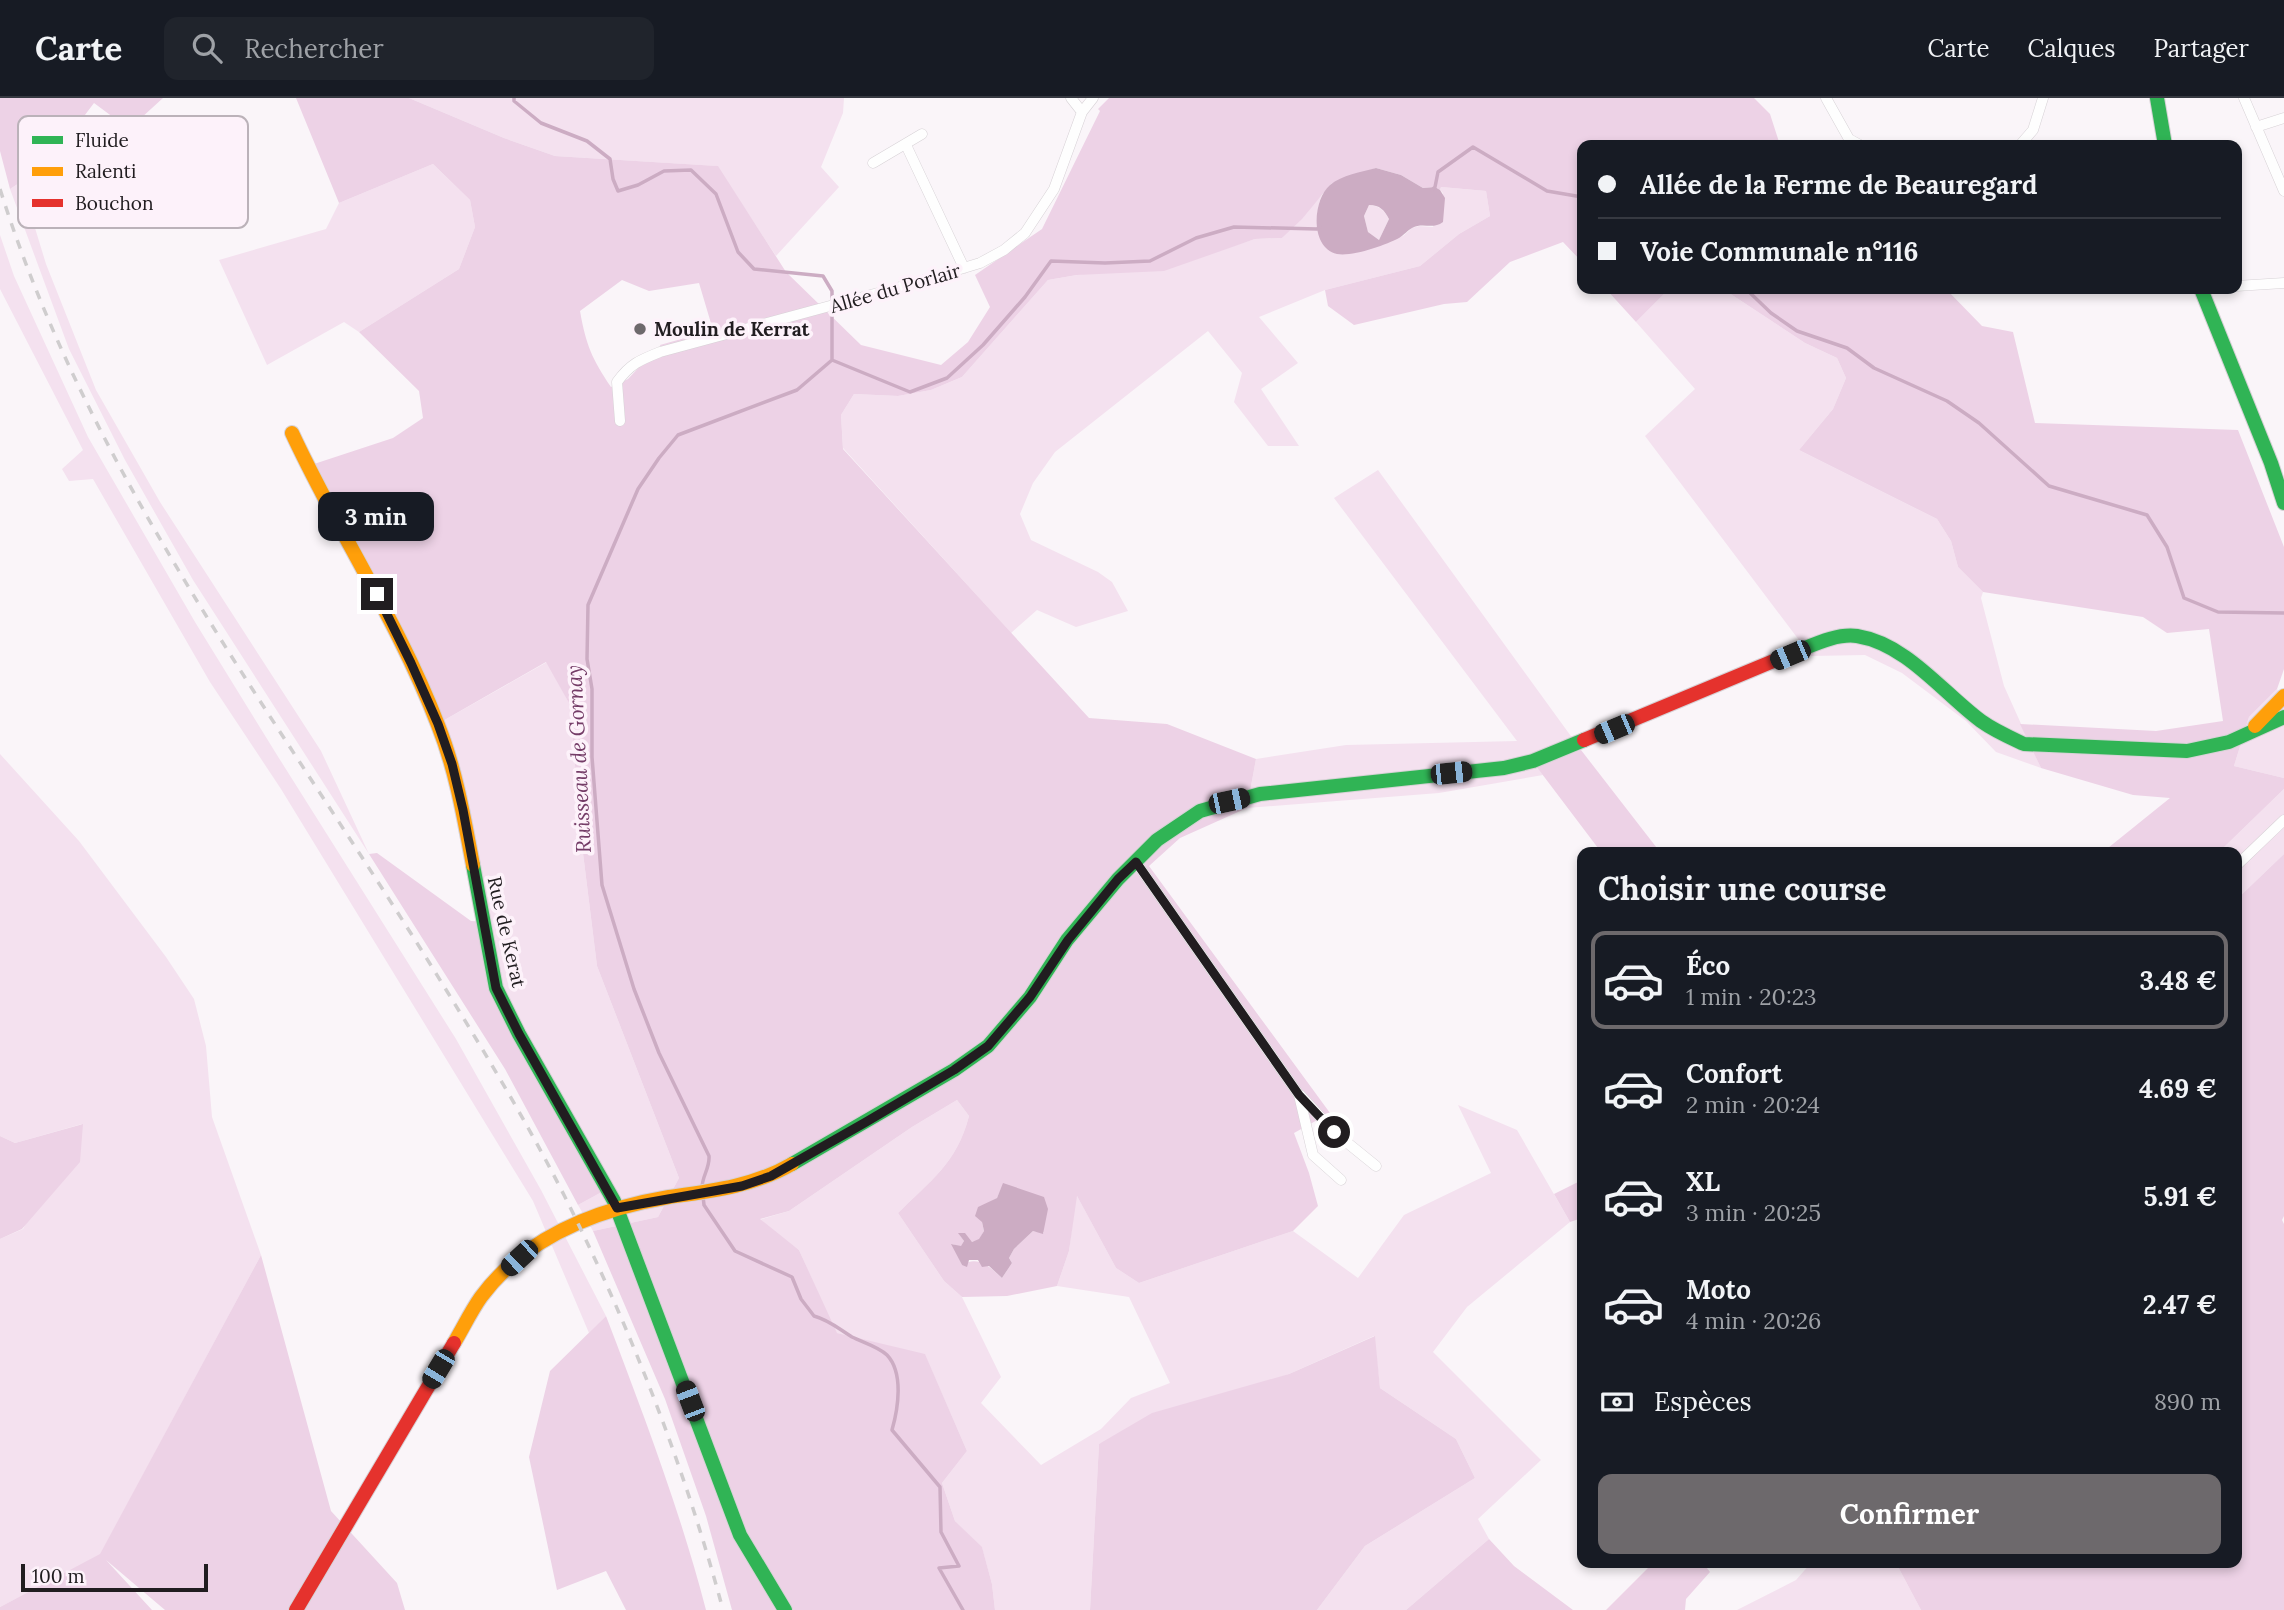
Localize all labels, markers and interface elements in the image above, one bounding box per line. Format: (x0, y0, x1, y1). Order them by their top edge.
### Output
search box (164, 17, 654, 80)
text: Carte (35, 27, 122, 69)
icon: search (188, 29, 226, 67)
text: Rechercher (244, 32, 384, 65)
text: Carte (1927, 33, 1989, 64)
text: Calques (2027, 33, 2115, 64)
text: Partager (2153, 33, 2249, 64)
legend (18, 116, 248, 228)
text: Fluide (75, 128, 129, 152)
text: Ralenti (75, 159, 136, 183)
text: Allée de la Ferme de Beauregard (1640, 168, 2037, 201)
text: Bouchon (75, 191, 153, 215)
text: Voie Communale n°116 (1640, 235, 1919, 268)
street label: Allée du Porlair (826, 258, 964, 318)
place label: Moulin de Kerrat (654, 317, 811, 341)
marker: Moulin de Kerrat (632, 321, 648, 337)
callout: 3 min (319, 492, 435, 542)
text: 3 min (345, 502, 407, 531)
route end (361, 578, 393, 610)
car (1767, 637, 1814, 673)
water label: Ruisseau de Gornay (560, 664, 597, 854)
car (1591, 711, 1638, 747)
car (1430, 760, 1473, 786)
car (1207, 786, 1252, 816)
text: Choisir une course (1598, 868, 1886, 909)
street label: Rue de Kerat (483, 874, 532, 991)
icon: car (1602, 949, 1665, 1012)
text: Éco (1686, 949, 1730, 982)
text: 3.48 € (2139, 964, 2217, 997)
text: 1 min · 20:23 (1686, 982, 1816, 1011)
icon: car (1602, 1057, 1665, 1120)
text: Confort (1686, 1057, 1783, 1090)
text: 4.69 € (2139, 1072, 2217, 1105)
text: 2 min · 20:24 (1686, 1090, 1820, 1119)
route start (1318, 1116, 1350, 1148)
icon: car (1602, 1165, 1665, 1228)
text: XL (1686, 1165, 1720, 1198)
text: 5.91 € (2143, 1180, 2217, 1213)
text: 3 min · 20:25 (1686, 1198, 1821, 1227)
car (497, 1236, 542, 1280)
icon: car (1602, 1273, 1665, 1336)
text: Moto (1686, 1273, 1751, 1306)
text: 2.47 € (2143, 1288, 2217, 1321)
text: 4 min · 20:26 (1686, 1306, 1821, 1335)
car (419, 1346, 458, 1392)
car (673, 1378, 708, 1424)
icon: cash (1598, 1383, 1636, 1421)
text: Espèces (1654, 1385, 1752, 1418)
text: 890 m (2154, 1387, 2221, 1416)
button: Confirmer (1598, 1474, 2221, 1554)
scale bar (21, 1561, 208, 1593)
text: 100 m (32, 1564, 85, 1588)

